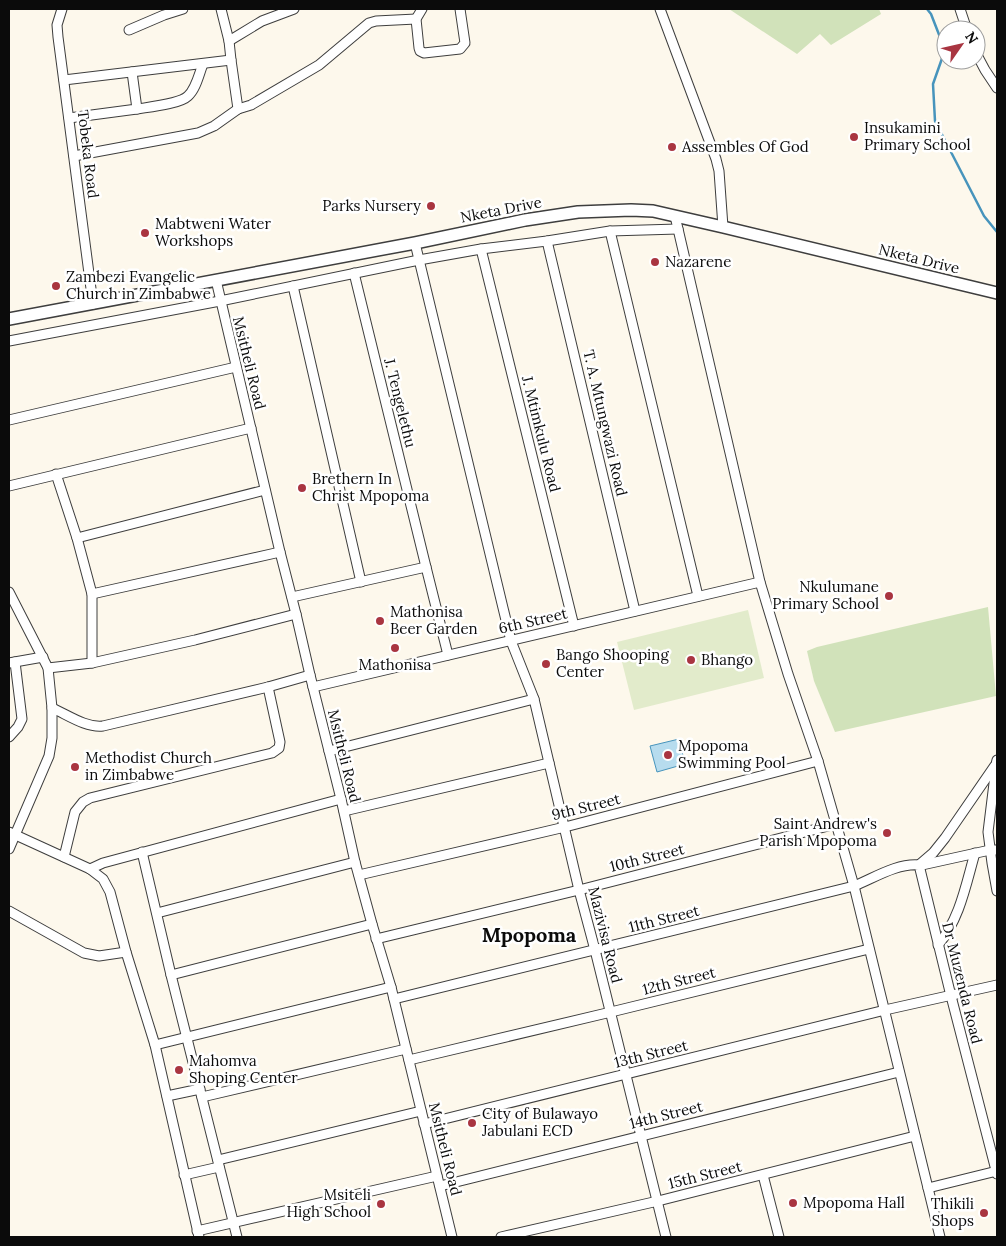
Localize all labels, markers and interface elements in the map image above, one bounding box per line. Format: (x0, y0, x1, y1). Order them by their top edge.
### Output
north arrow (936, 20, 986, 70)
text: N (961, 28, 982, 47)
street label: Tobeka Road (74, 109, 103, 199)
place label: Insukamini Primary School (864, 118, 971, 154)
marker: Insukamini Primary School (848, 131, 860, 143)
place label: Assembles Of God (681, 137, 809, 156)
marker: Assembles Of God (666, 141, 678, 153)
street label: Nketa Drive (459, 192, 543, 227)
place label: Parks Nursery (322, 196, 421, 215)
marker: Parks Nursery (425, 200, 437, 212)
place label: Mabtweni Water Workshops (155, 214, 271, 250)
marker: Mabtweni Water Workshops (139, 227, 151, 239)
street label: Nketa Drive (877, 239, 961, 278)
place label: Nazarene (665, 252, 731, 271)
marker: Nazarene (649, 256, 661, 268)
place label: Zambezi Evangelic Church in Zimbabwe (66, 267, 211, 303)
marker: Zambezi Evangelic Church in Zimbabwe (50, 280, 62, 292)
street label: Msitheli Road (229, 314, 270, 411)
street label: T. A. Mtungwazi Road (579, 348, 632, 498)
street label: J. Tengelethu (380, 355, 421, 449)
street label: J. Mtimkulu Road (518, 373, 565, 494)
place label: Brethern In Christ Mpopoma (312, 469, 430, 505)
marker: Brethern In Christ Mpopoma (296, 482, 308, 494)
place label: Nkulumane Primary School (772, 577, 879, 613)
marker: Nkulumane Primary School (883, 590, 895, 602)
place label: Mathonisa Beer Garden (390, 602, 478, 638)
street label: 6th Street (497, 603, 569, 638)
marker: Mathonisa Beer Garden (374, 615, 386, 627)
marker: Mathonisa (389, 642, 401, 654)
place label: Bango Shooping Center (556, 645, 669, 681)
place label: Bhango (701, 650, 753, 669)
marker: Bhango (685, 654, 697, 666)
place label: Mathonisa (359, 655, 432, 674)
marker: Bango Shooping Center (540, 658, 552, 670)
street label: Msitheli Road (324, 707, 365, 804)
place label: Mpopoma Swimming Pool (678, 736, 786, 772)
place label: Methodist Church in Zimbabwe (85, 748, 212, 784)
marker: Mpopoma Swimming Pool (662, 749, 674, 761)
marker: Methodist Church in Zimbabwe (69, 761, 81, 773)
street label: 9th Street (550, 789, 622, 824)
place label: Saint Andrew's Parish Mpopoma (759, 814, 877, 850)
marker: Saint Andrew's Parish Mpopoma (881, 827, 893, 839)
street label: 10th Street (608, 839, 686, 876)
street label: Mazivisa Road (584, 885, 627, 985)
street label: 11th Street (627, 901, 701, 936)
street label: Dr Muzenda Road (938, 920, 987, 1046)
district label: Mpopoma (482, 922, 577, 947)
street label: 12th Street (640, 962, 718, 999)
street label: 13th Street (612, 1035, 690, 1072)
place label: Mahomva Shoping Center (189, 1051, 298, 1087)
marker: Mahomva Shoping Center (173, 1064, 185, 1076)
street label: 14th Street (627, 1096, 705, 1133)
street label: Msitheli Road (425, 1100, 466, 1197)
place label: City of Bulawayo Jabulani ECD (481, 1104, 598, 1140)
marker: City of Bulawayo Jabulani ECD (466, 1117, 478, 1129)
street label: 15th Street (666, 1156, 744, 1193)
place label: Msiteli High School (287, 1185, 371, 1221)
place label: Mpopoma Hall (803, 1193, 905, 1212)
place label: Thikili Shops (931, 1194, 974, 1230)
marker: Mpopoma Hall (787, 1197, 799, 1209)
marker: Msiteli High School (375, 1198, 387, 1210)
marker: Thikili Shops (978, 1207, 990, 1219)

